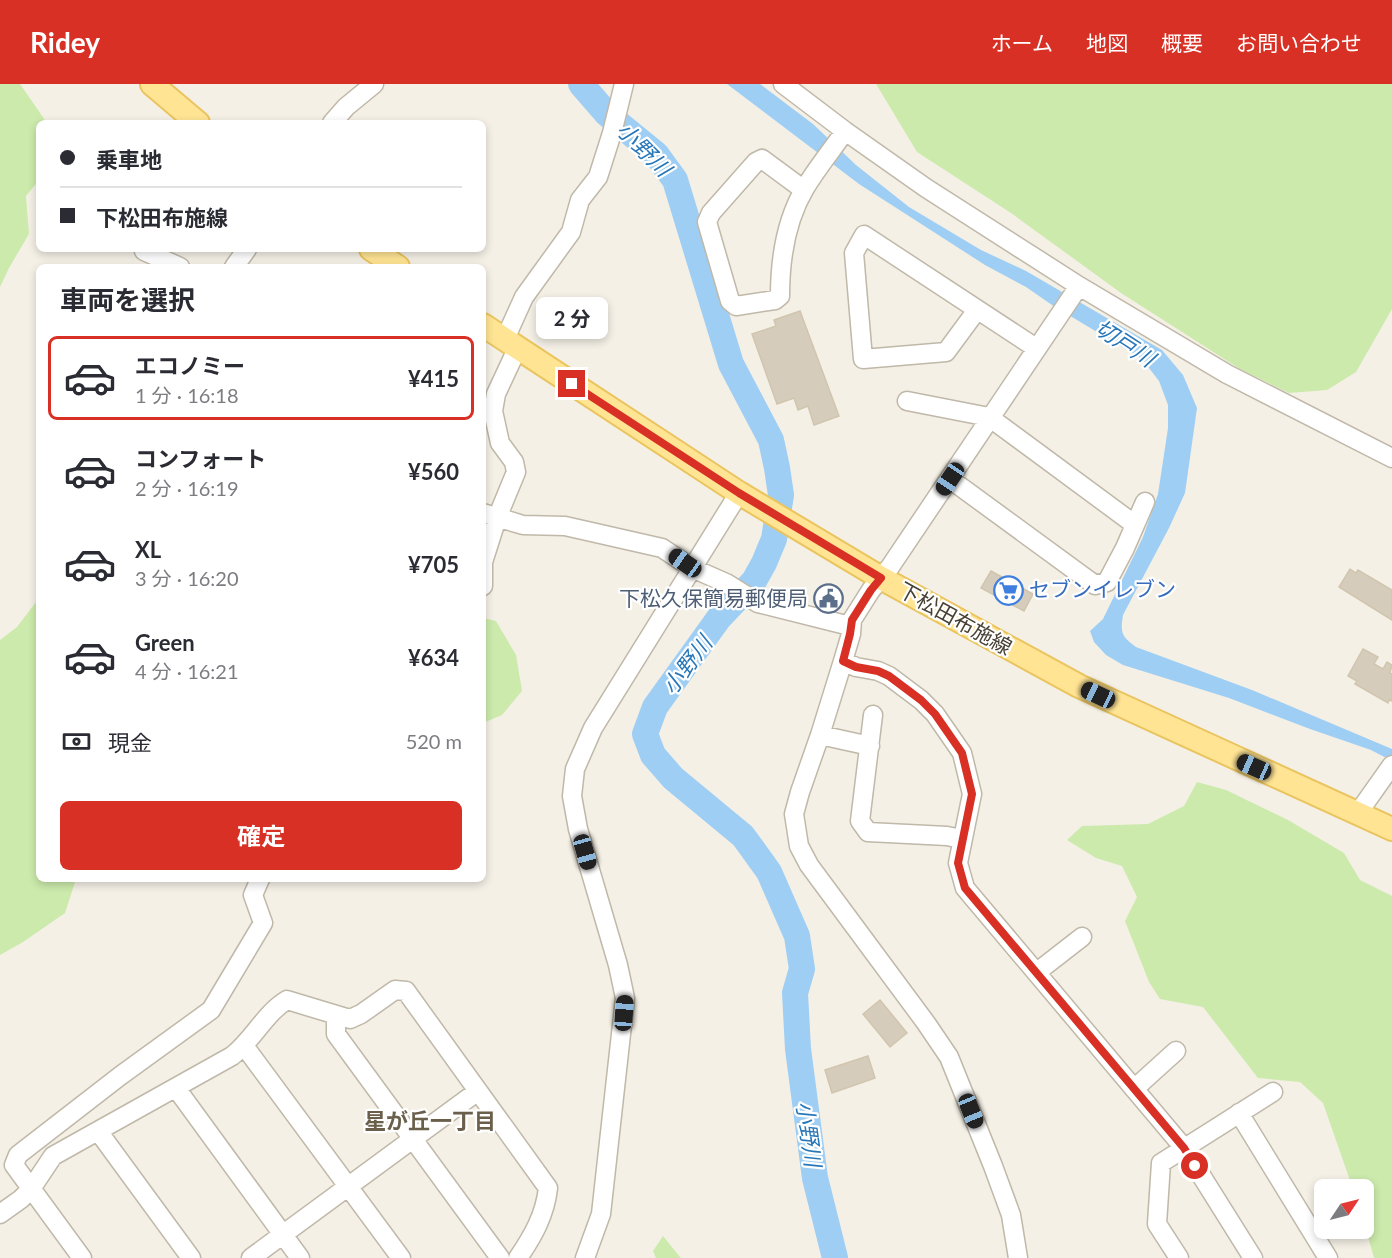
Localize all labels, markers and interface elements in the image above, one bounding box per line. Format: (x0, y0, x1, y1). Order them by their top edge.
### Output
text: Ridey (30, 25, 100, 59)
text: ホーム (991, 30, 1053, 55)
text: 地図 (1086, 30, 1128, 55)
text: 概要 (1161, 30, 1203, 55)
text: お問い合わせ (1236, 30, 1362, 55)
water label: 小野川 (611, 116, 679, 183)
text: 乗車地 (96, 146, 162, 173)
text: 下松田布施線 (96, 204, 228, 231)
text: 車両を選択 (60, 283, 195, 316)
callout: 2 分 (536, 297, 608, 339)
text: 2 分 (554, 306, 590, 330)
water label: 切戸川 (1090, 313, 1162, 373)
icon: car (63, 351, 117, 405)
text: エコノミー (135, 352, 245, 379)
text: ¥415 (408, 365, 459, 392)
route end (558, 370, 585, 397)
text: 1 分 · 16:18 (135, 383, 239, 407)
icon: car (63, 444, 117, 498)
text: コンフォート (135, 445, 266, 472)
text: ¥560 (408, 458, 459, 485)
car (932, 459, 968, 499)
text: 2 分 · 16:19 (135, 476, 239, 500)
text: XL (135, 536, 161, 563)
icon: car (63, 537, 117, 591)
car (665, 545, 705, 581)
text: ¥705 (408, 551, 459, 578)
text: 3 分 · 16:20 (135, 566, 239, 590)
supermarket icon: セブンイレブン (992, 574, 1024, 606)
street label: 下松田布施線 (895, 576, 1017, 659)
place label: セブンイレブン (1029, 576, 1176, 601)
public building icon: 下松久保簡易郵便局 (813, 583, 845, 615)
place label: 下松久保簡易郵便局 (619, 585, 808, 610)
text: Green (135, 629, 195, 656)
water label: 小野川 (656, 629, 718, 699)
icon: car (63, 630, 117, 684)
text: ¥634 (408, 644, 459, 671)
text: 4 分 · 16:21 (135, 659, 239, 683)
car (1078, 679, 1118, 711)
icon: cash (60, 725, 93, 758)
text: 現金 (108, 729, 152, 756)
text: 520 m (406, 729, 462, 753)
car (1234, 751, 1274, 783)
button: 確定 (60, 801, 462, 870)
car (571, 832, 599, 872)
car (614, 994, 634, 1032)
car (956, 1091, 986, 1131)
water label: 小野川 (792, 1099, 828, 1170)
district label: 星が丘一丁目 (364, 1107, 496, 1134)
route start (1181, 1152, 1208, 1179)
north arrow (1314, 1179, 1374, 1239)
map controls (1314, 1179, 1374, 1239)

